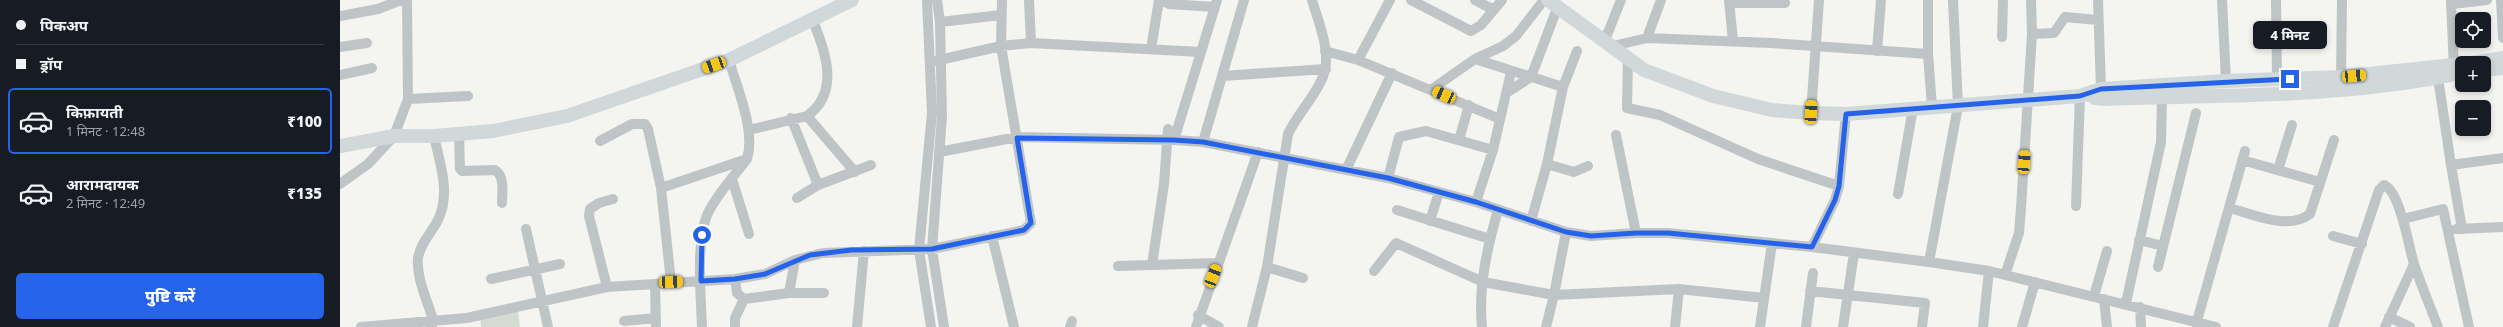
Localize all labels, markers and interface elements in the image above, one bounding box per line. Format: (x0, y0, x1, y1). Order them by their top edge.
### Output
map controls (2455, 12, 2491, 136)
button: locate (2455, 12, 2491, 48)
text: पिकअप (40, 15, 88, 35)
callout: 4 मिनट (2253, 21, 2327, 49)
text: 4 मिनट (2271, 26, 2309, 44)
text: ड्रॉप (40, 54, 62, 74)
car (701, 55, 727, 75)
button: + (2455, 56, 2491, 92)
car (2342, 69, 2366, 83)
route end (2281, 70, 2299, 88)
car (1431, 85, 1457, 105)
car (1804, 100, 1818, 124)
button: − (2455, 100, 2491, 136)
text: किफ़ायती (66, 102, 123, 122)
icon: car (18, 103, 54, 139)
text: ₹100 (287, 111, 322, 131)
text: 1 मिनट · 12:48 (66, 122, 145, 140)
car (2017, 150, 2031, 174)
text: आरामदायक (66, 174, 139, 194)
icon: car (18, 175, 54, 211)
text: ₹135 (287, 183, 322, 203)
text: 2 मिनट · 12:49 (66, 194, 145, 212)
route start (693, 226, 711, 244)
car (1203, 263, 1223, 289)
button: पुष्टि करें (16, 273, 324, 319)
car (659, 276, 683, 288)

